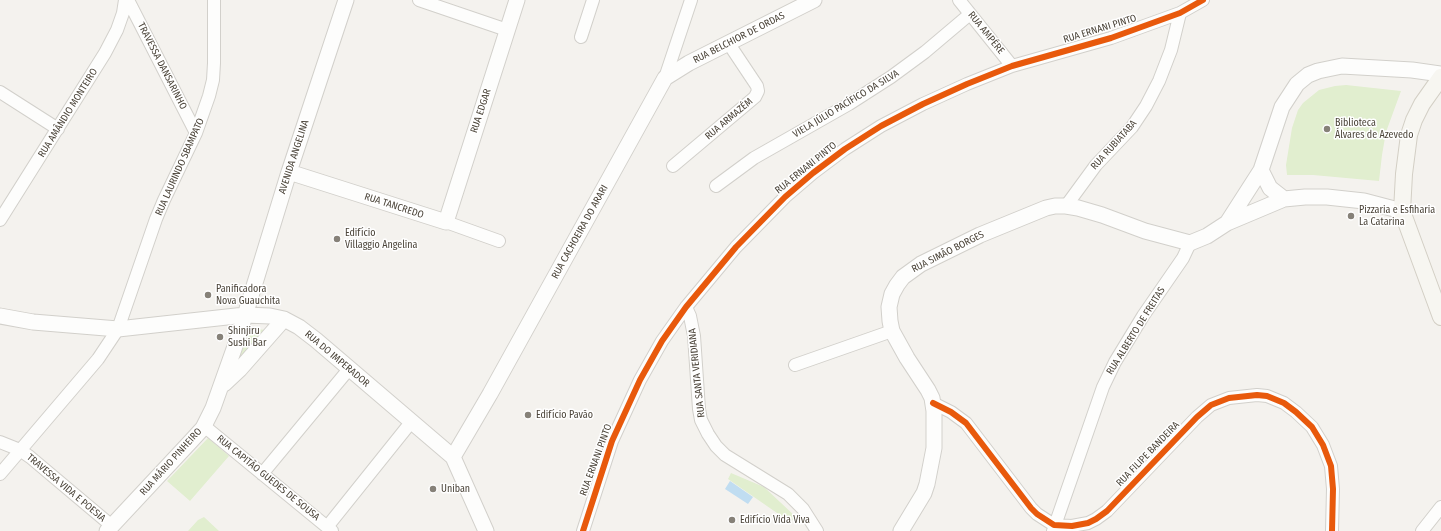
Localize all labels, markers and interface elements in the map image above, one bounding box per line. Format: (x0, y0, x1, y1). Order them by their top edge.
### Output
street label: RUA AMPÉRE (965, 9, 1007, 57)
street label: RUA BELCHIOR DE ORDAS (691, 10, 787, 66)
street label: RUA ERNANI PINTO (1062, 12, 1138, 46)
street label: TRAVESSA DANSARINHO (135, 21, 189, 111)
street label: RUA AMÂNDIO MONTEIRO (36, 66, 100, 160)
street label: VIELA JÚLIO PACÍFICO DA SILVA (791, 68, 901, 140)
street label: RUA EDGAR (468, 87, 494, 135)
street label: RUA ARMAZÉM (703, 96, 755, 142)
street label: RUA LAURINDO SBAMPATO (153, 116, 207, 218)
place label: Biblioteca Álvares de Azevedo (1335, 117, 1413, 140)
street label: RUA RUBIATABA (1088, 118, 1140, 172)
street label: AVENIDA ANGELINA (276, 119, 312, 195)
marker: Biblioteca Álvares de Azevedo (1322, 124, 1332, 134)
street label: RUA ERNANI PINTO (773, 139, 839, 197)
street label: RUA CACHOEIRA DO ARARI (549, 183, 611, 281)
street label: RUA TANCREDO (363, 191, 425, 221)
place label: Pizzaria e Esfiharia La Catarina (1359, 204, 1435, 228)
marker: Pizzaria e Esfiharia La Catarina (1346, 211, 1356, 221)
place label: Edifício Villaggio Angelina (345, 227, 418, 250)
street label: RUA SIMÃO BORGES (910, 229, 986, 275)
marker: Edifício Villaggio Angelina (332, 234, 342, 244)
place label: Panificadora Nova Guauchita (216, 283, 280, 306)
street label: RUA ALBERTO DE FREITAS (1104, 285, 1168, 377)
marker: Panificadora Nova Guauchita (203, 290, 213, 300)
place label: Shinjiru Sushi Bar (228, 325, 266, 348)
street label: RUA DO IMPERADOR (302, 328, 372, 390)
street label: RUA SANTA VERIDIANA (686, 328, 708, 418)
marker: Shinjiru Sushi Bar (215, 332, 225, 342)
place label: Edifício Pavão (536, 409, 593, 421)
marker: Edifício Pavão (523, 410, 533, 420)
street label: RUA FILIPE BANDEIRA (1114, 419, 1182, 489)
street label: RUA ERNANI PINTO (577, 422, 615, 498)
street label: RUA MÁRIO PINHEIRO (138, 426, 204, 498)
street label: RUA CAPITÃO GUEDES DE SOUSA (214, 433, 322, 523)
street label: TRAVESSA VIDA E POESIA (24, 452, 108, 524)
place label: Uniban (441, 483, 470, 495)
marker: Uniban (428, 484, 438, 494)
place label: Edifício Vida Viva (740, 514, 810, 526)
marker: Edifício Vida Viva (727, 515, 737, 525)

